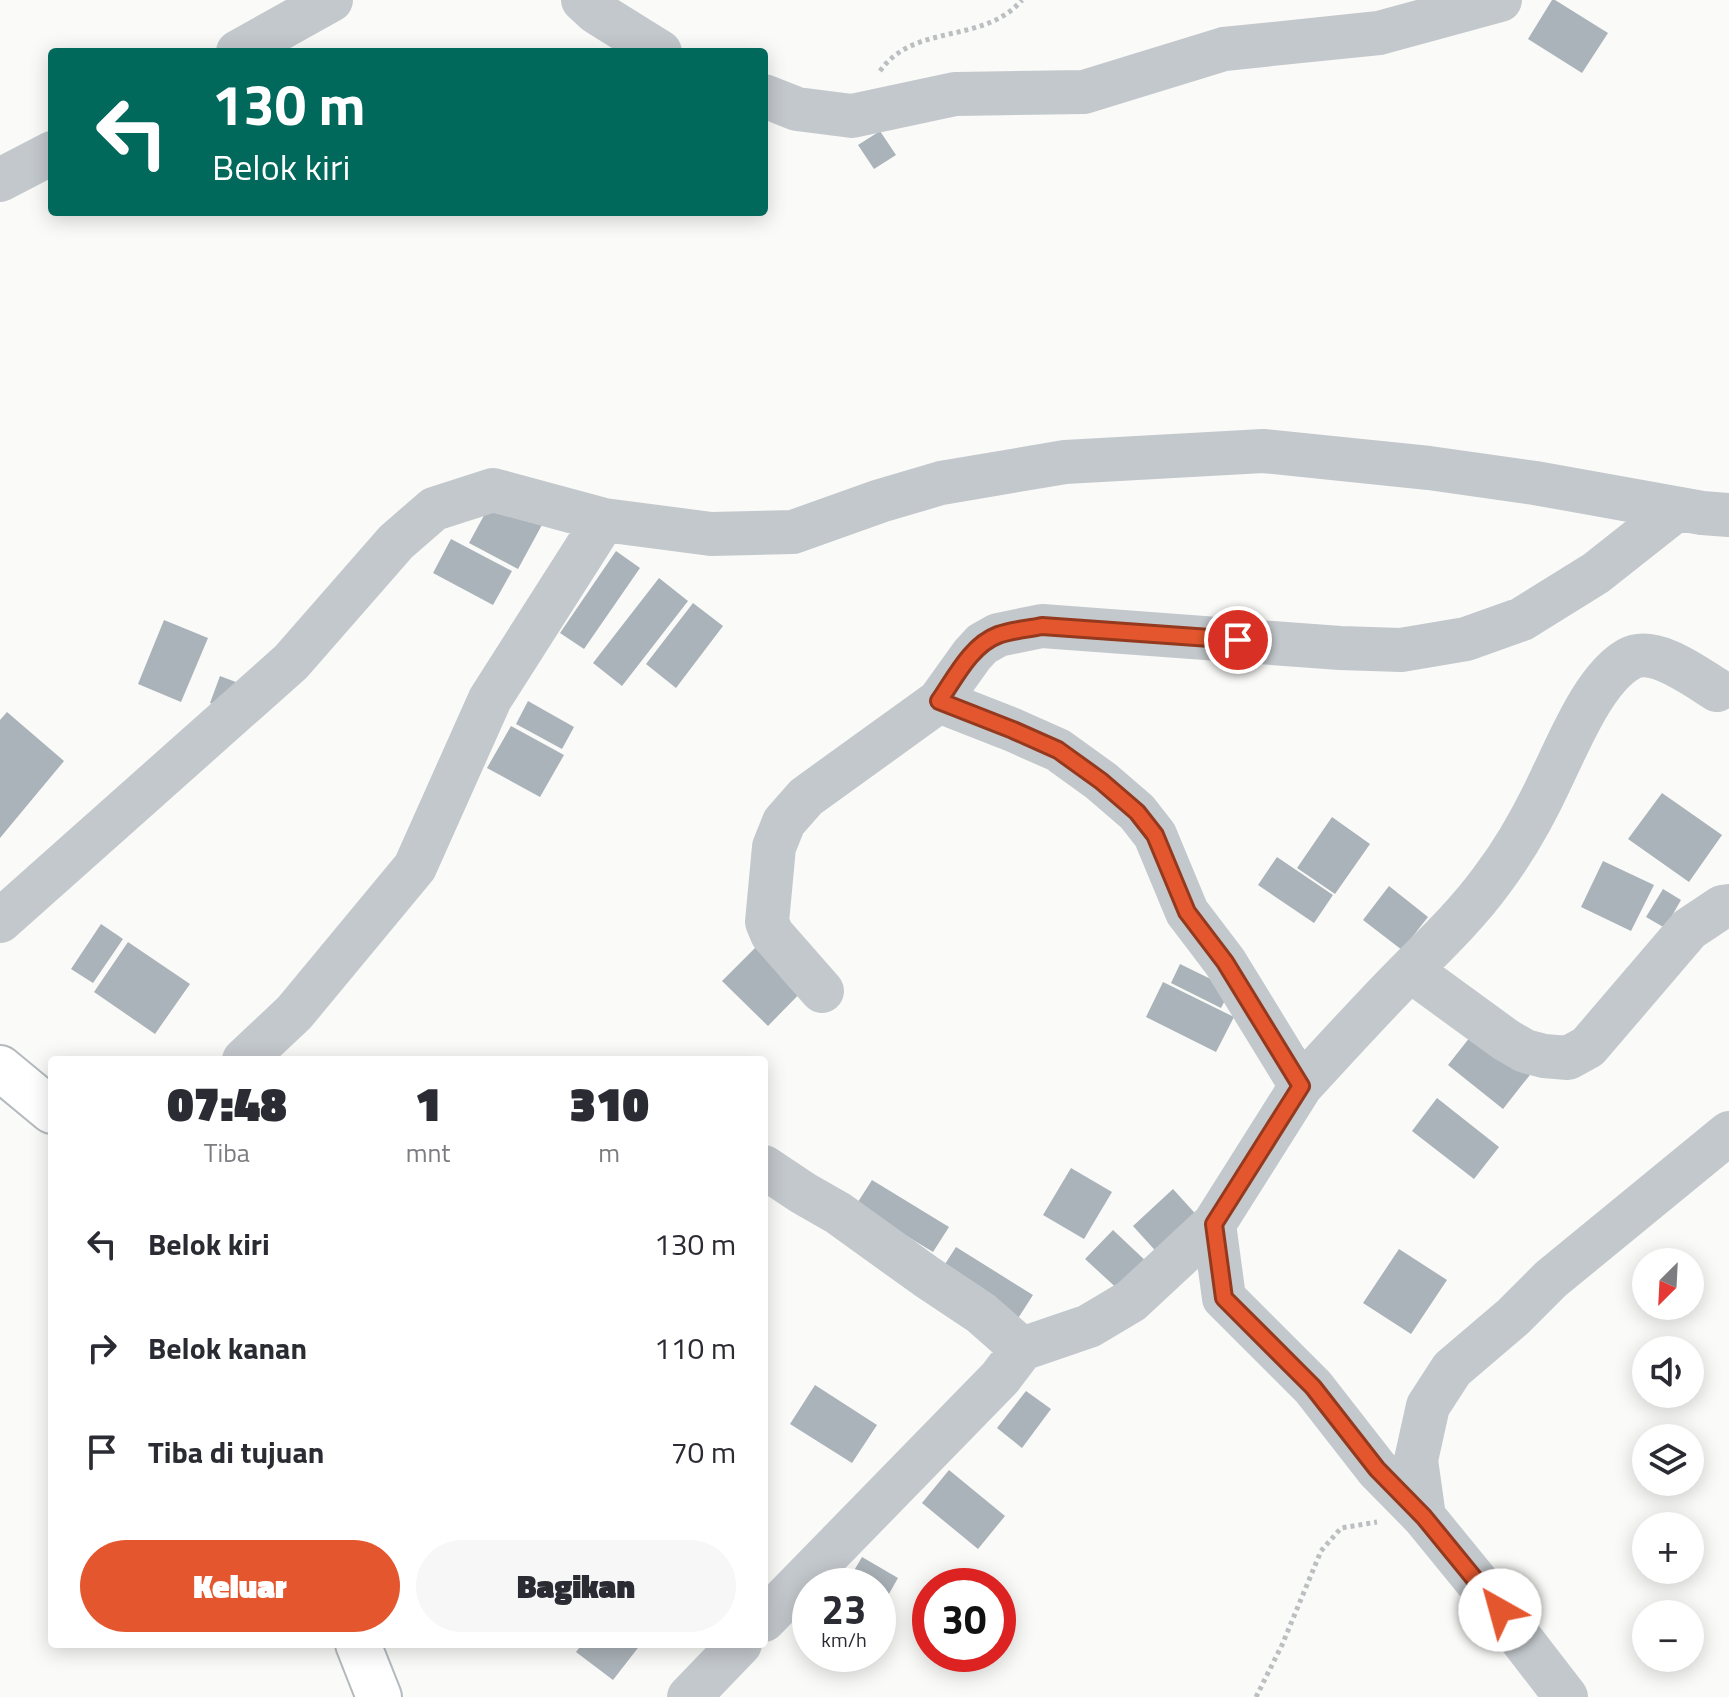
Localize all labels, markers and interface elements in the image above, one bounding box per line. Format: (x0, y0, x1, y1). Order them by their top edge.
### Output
text: 130 m (212, 62, 365, 147)
icon: left (80, 80, 184, 184)
text: Belok kiri (212, 139, 350, 194)
pin (1204, 606, 1272, 674)
icon: arrive (1216, 618, 1260, 662)
text: 07:48 (167, 1067, 287, 1140)
text: 1 (415, 1067, 441, 1140)
text: 310 (570, 1067, 649, 1140)
text: Tiba (204, 1133, 250, 1172)
text: mnt (406, 1133, 450, 1172)
text: m (598, 1133, 620, 1172)
text: Belok kiri (148, 1221, 270, 1267)
text: 130 m (654, 1221, 736, 1267)
icon: left (80, 1222, 124, 1266)
north arrow (1632, 1248, 1704, 1320)
map controls (1632, 1248, 1704, 1672)
text: Belok kanan (148, 1325, 307, 1371)
text: 110 m (654, 1325, 736, 1371)
icon: right (80, 1326, 124, 1370)
button: sound (1632, 1336, 1704, 1408)
button: layers (1632, 1424, 1704, 1496)
text: Tiba di tujuan (148, 1429, 324, 1475)
text: 70 m (671, 1429, 736, 1475)
icon: arrive (80, 1430, 124, 1474)
button: + (1632, 1512, 1704, 1584)
button: Keluar (80, 1540, 400, 1632)
button: Bagikan (416, 1540, 736, 1632)
speed limit sign: 30 (912, 1568, 1016, 1672)
position arrow (1458, 1568, 1542, 1652)
text: 23 (822, 1579, 866, 1640)
button: − (1632, 1600, 1704, 1672)
text: km/h (821, 1624, 867, 1655)

